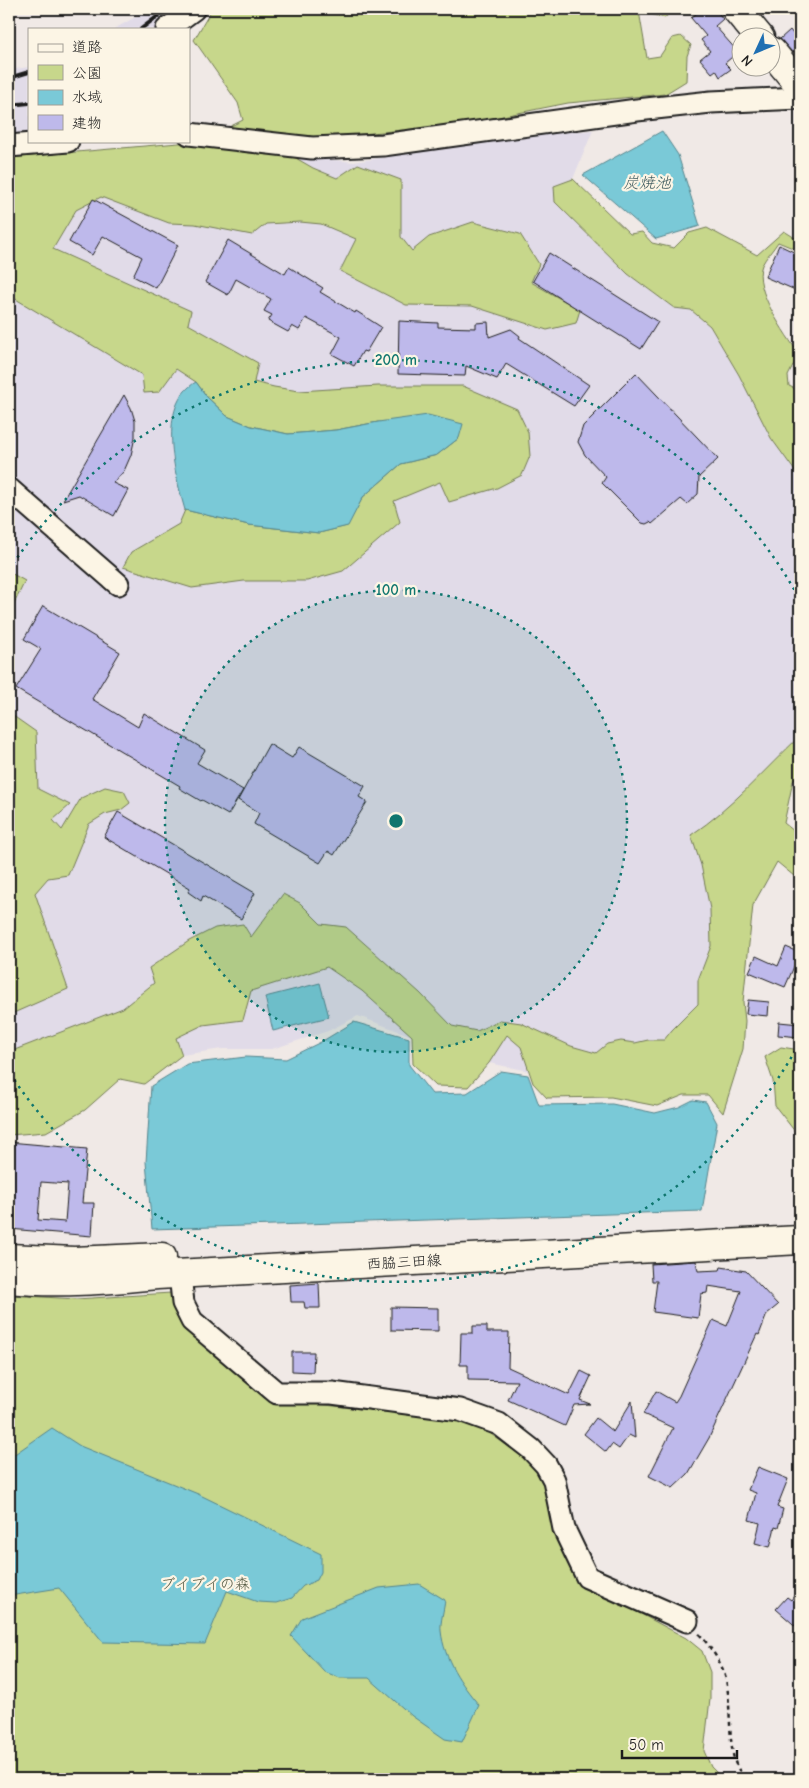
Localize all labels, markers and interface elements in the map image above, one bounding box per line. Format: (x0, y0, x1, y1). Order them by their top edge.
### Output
legend (28, 28, 190, 142)
north arrow (732, 28, 782, 78)
text: 道路 (72, 38, 102, 56)
text: N (738, 51, 756, 70)
text: 公園 (72, 64, 102, 82)
text: 水域 (72, 88, 102, 106)
text: 建物 (72, 114, 102, 132)
water label: 炭焼池 (623, 174, 672, 192)
text: 200 m (375, 351, 417, 369)
text: 100 m (376, 581, 416, 599)
centre of rings (387, 812, 405, 830)
street label: 西脇三田線 (366, 1251, 442, 1273)
park label: ブイブイの森 (160, 1575, 250, 1593)
scale bar (622, 1728, 736, 1760)
text: 50 m (629, 1736, 664, 1754)

